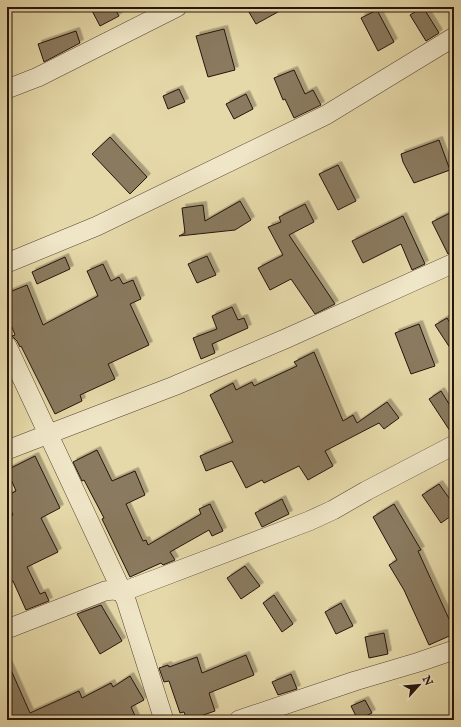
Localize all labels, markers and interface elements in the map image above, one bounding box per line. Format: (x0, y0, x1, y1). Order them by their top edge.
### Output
north arrow (399, 665, 439, 705)
text: N (418, 673, 436, 689)

